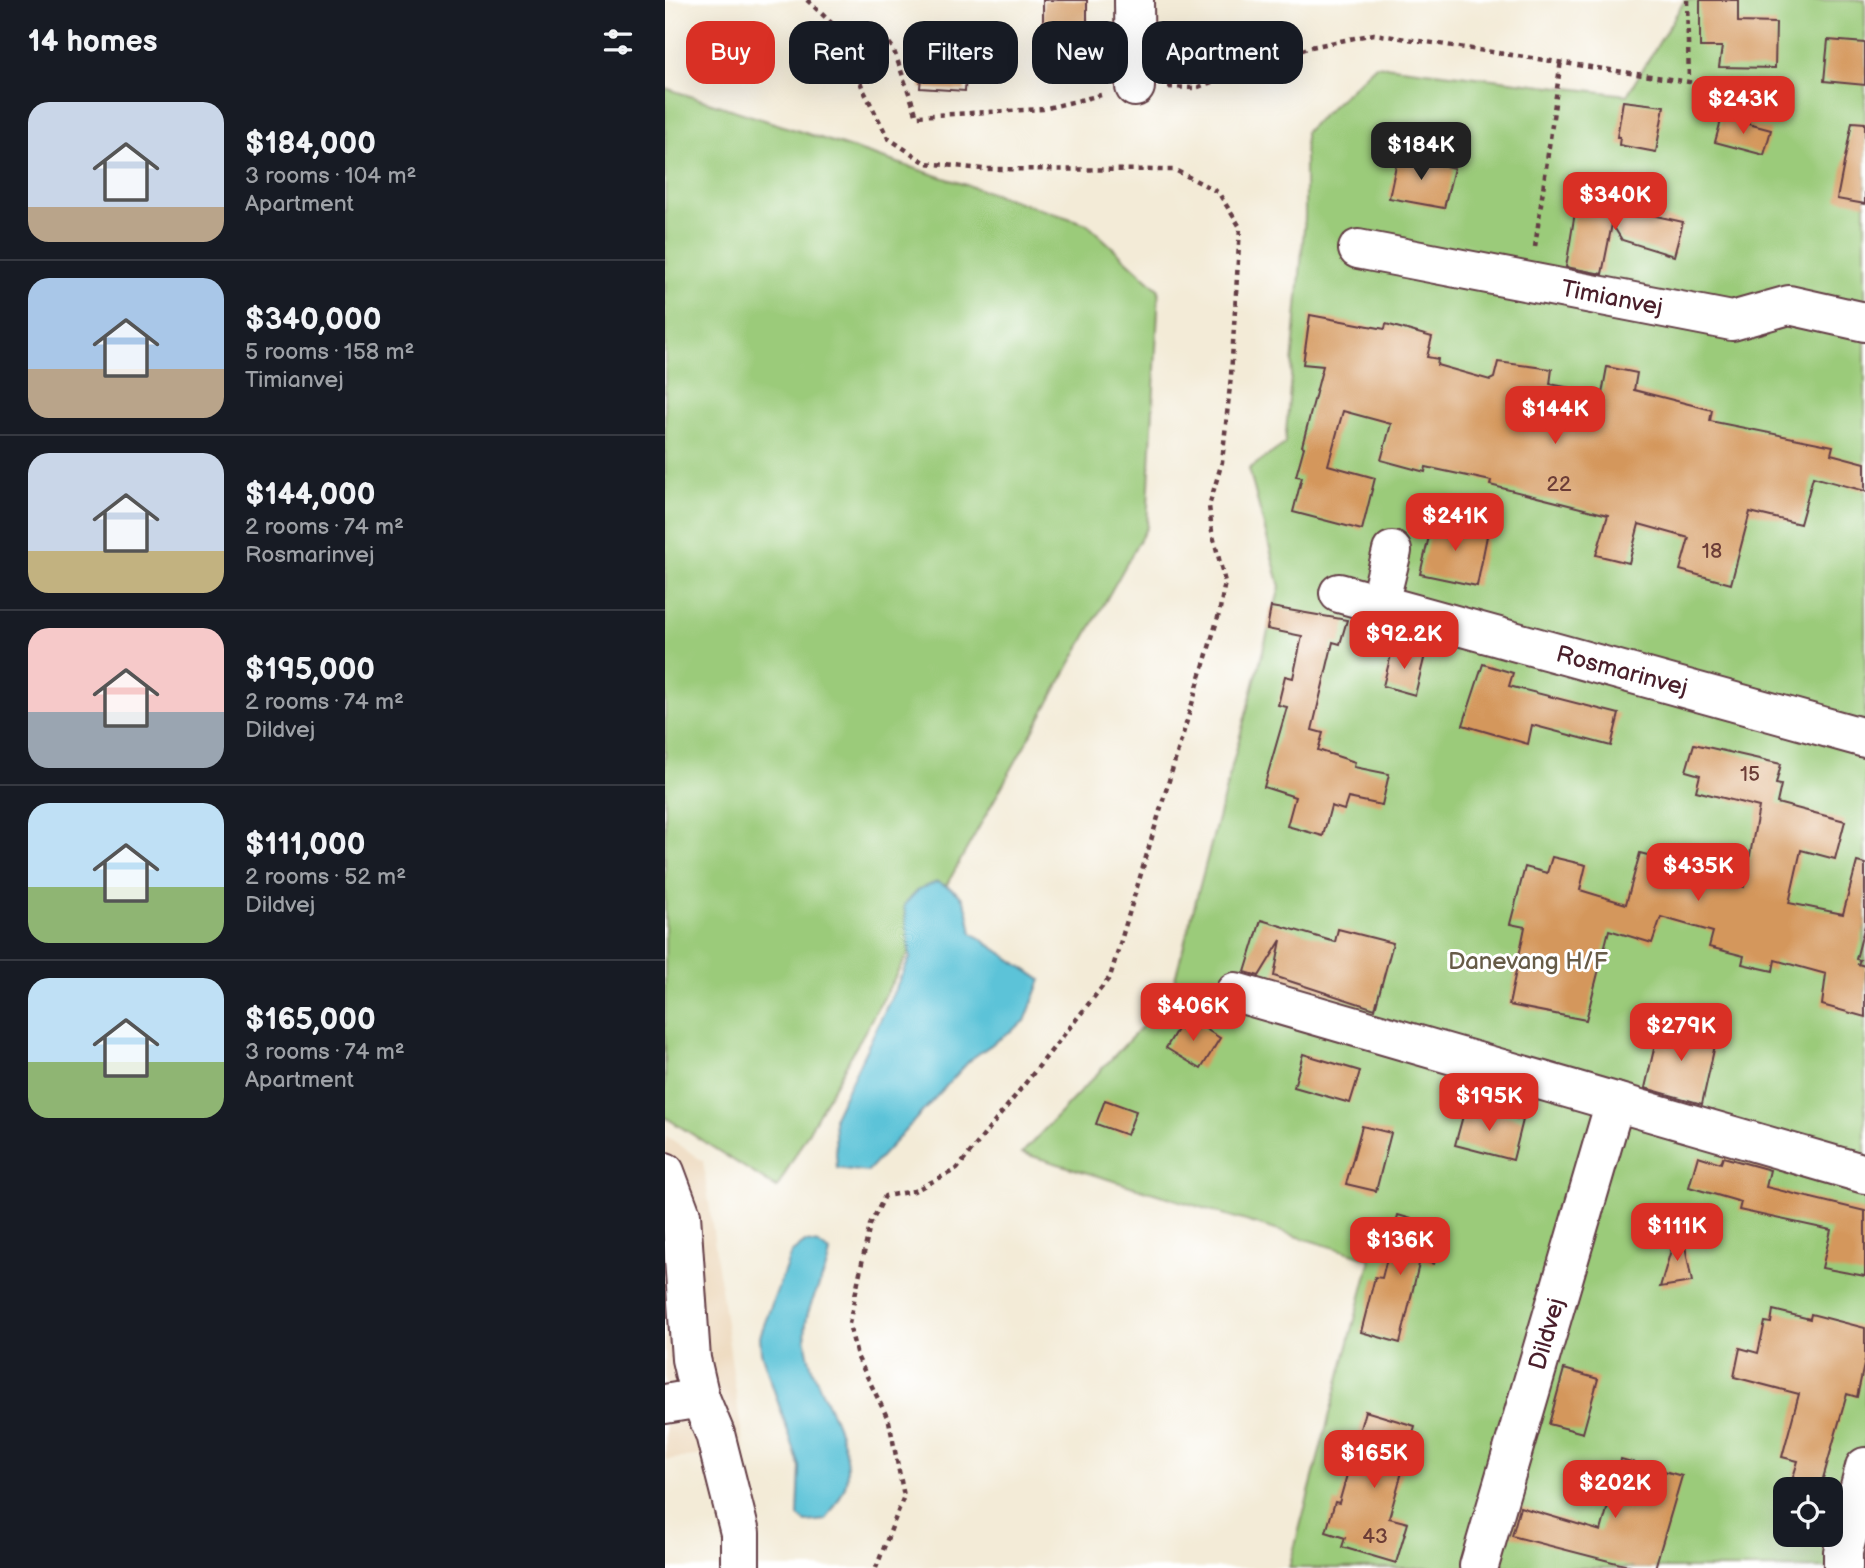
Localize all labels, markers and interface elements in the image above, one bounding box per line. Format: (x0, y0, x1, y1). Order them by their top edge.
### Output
chip: Buy (686, 21, 775, 84)
chip: Rent (789, 21, 889, 84)
chip: Filters (903, 21, 1018, 84)
chip: New (1032, 21, 1128, 84)
chip: Apartment (1142, 21, 1303, 84)
icon: filters (599, 23, 637, 61)
text: 14 homes (28, 24, 157, 60)
pin: $243K (1694, 76, 1792, 136)
text: $243K (1708, 85, 1778, 113)
pin: $184K (1372, 122, 1470, 182)
text: $184,000 (245, 126, 376, 162)
icon: home (84, 130, 168, 214)
text: $184K (1387, 131, 1455, 159)
text: 3 rooms · 104 m² (245, 162, 416, 190)
pin: $340K (1566, 173, 1664, 232)
text: $340K (1579, 181, 1651, 209)
text: Apartment (245, 190, 354, 218)
street label: Timianvej (1559, 274, 1665, 322)
text: $340,000 (245, 302, 381, 338)
icon: home (84, 306, 168, 390)
text: 5 rooms · 158 m² (245, 338, 414, 366)
text: Timianvej (245, 366, 344, 394)
pin: $144K (1506, 386, 1604, 446)
text: $144K (1521, 395, 1589, 423)
house number: 22 (1547, 472, 1572, 497)
text: $144,000 (245, 477, 375, 513)
icon: home (84, 481, 168, 565)
pin: $241K (1406, 494, 1504, 553)
text: $241K (1422, 502, 1488, 530)
text: 2 rooms · 74 m² (245, 513, 404, 541)
house number: 18 (1702, 539, 1722, 564)
text: Rosmarinvej (245, 541, 374, 569)
pin: $92.2K (1347, 612, 1461, 671)
text: $92.2K (1366, 620, 1442, 648)
street label: Rosmarinvej (1553, 640, 1691, 702)
text: $195,000 (245, 652, 375, 688)
icon: home (84, 656, 168, 740)
text: 2 rooms · 74 m² (245, 688, 404, 716)
text: Dildvej (245, 716, 315, 744)
house number: 15 (1740, 762, 1760, 787)
text: $111,000 (245, 827, 365, 863)
icon: home (84, 831, 168, 915)
pin: $435K (1649, 844, 1747, 903)
text: $435K (1662, 852, 1734, 880)
text: 2 rooms · 52 m² (245, 863, 406, 891)
text: Dildvej (245, 891, 315, 919)
park label: Danevang H/F (1448, 947, 1609, 976)
pin: $406K (1144, 984, 1242, 1043)
text: $406K (1157, 992, 1229, 1020)
text: $165,000 (245, 1002, 376, 1038)
pin: $279K (1632, 1004, 1730, 1063)
icon: home (84, 1006, 168, 1090)
text: $279K (1646, 1012, 1716, 1040)
text: 3 rooms · 74 m² (245, 1038, 405, 1066)
text: Apartment (245, 1066, 354, 1094)
pin: $195K (1440, 1074, 1538, 1133)
text: $195K (1455, 1082, 1523, 1110)
pin: $111K (1628, 1204, 1726, 1263)
text: $111K (1647, 1212, 1707, 1240)
pin: $136K (1351, 1218, 1449, 1277)
text: $136K (1366, 1226, 1434, 1254)
street label: Dildvej (1523, 1295, 1571, 1373)
pin: $165K (1325, 1430, 1423, 1490)
text: $165K (1340, 1439, 1408, 1467)
pin: $202K (1566, 1460, 1664, 1520)
text: $202K (1579, 1469, 1651, 1497)
map controls (1773, 1477, 1843, 1547)
button: locate (1773, 1477, 1843, 1547)
house number: 43 (1362, 1524, 1388, 1549)

